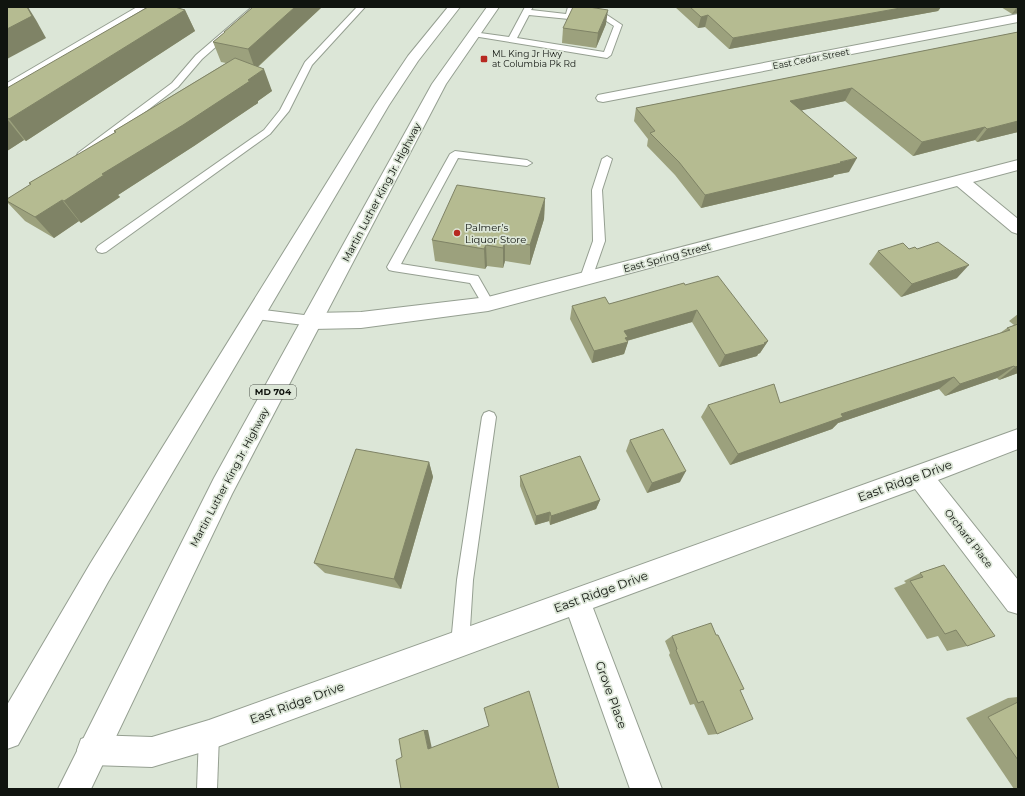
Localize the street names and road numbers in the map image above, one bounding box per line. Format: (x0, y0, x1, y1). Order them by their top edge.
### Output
street label: East Cedar Street (772, 46, 851, 71)
street label: Martin Luther King Jr. Highway (339, 120, 424, 264)
street label: East Spring Street (622, 240, 712, 275)
road number: MD 704 (250, 385, 296, 399)
street label: Martin Luther King Jr. Highway (187, 405, 272, 549)
street label: East Ridge Drive (856, 457, 954, 505)
street label: Orchard Place (942, 506, 996, 570)
street label: East Ridge Drive (552, 568, 650, 616)
street label: Grove Place (592, 659, 631, 731)
street label: East Ridge Drive (248, 679, 346, 727)

